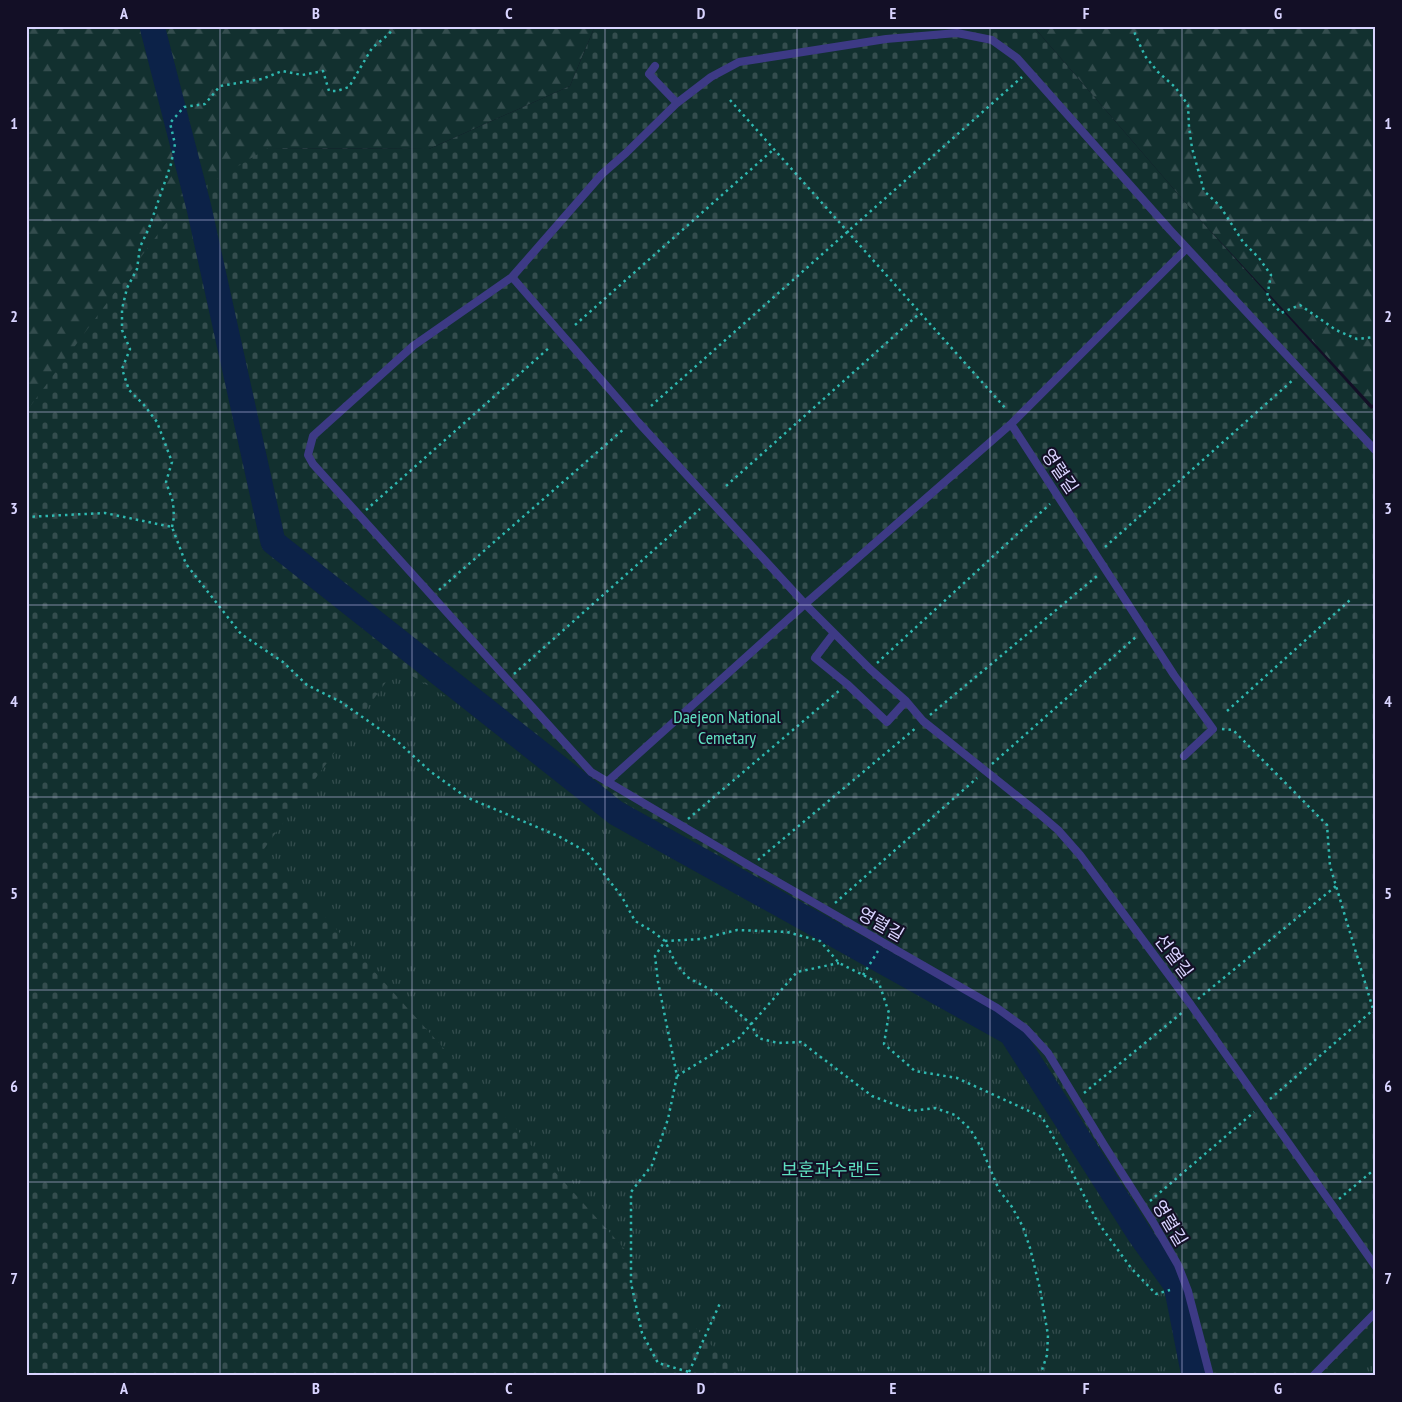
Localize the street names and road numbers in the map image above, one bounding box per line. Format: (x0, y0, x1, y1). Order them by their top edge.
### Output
street label: 영렬길 (1037, 444, 1083, 498)
street label: 영렬길 (854, 902, 908, 946)
street label: 선열길 (1150, 929, 1198, 983)
street label: 영렬길 (1147, 1196, 1193, 1250)

